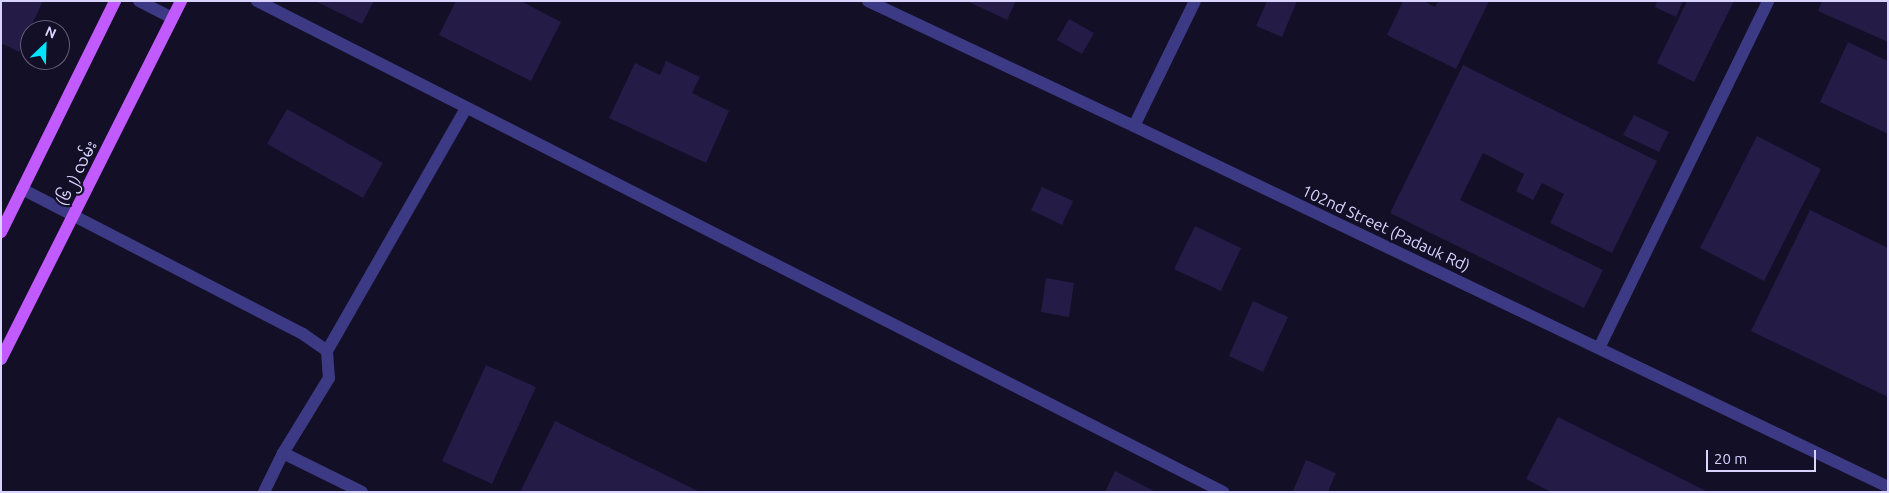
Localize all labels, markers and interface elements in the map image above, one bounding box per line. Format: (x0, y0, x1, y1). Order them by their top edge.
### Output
north arrow (20, 20, 70, 70)
text: N (43, 23, 59, 42)
street label: (၆၂) လမ်း (51, 137, 101, 209)
street label: 102nd Street (Padauk Rd) (1299, 181, 1473, 275)
scale bar (1709, 440, 1819, 472)
text: 20 m (1714, 450, 1747, 467)

